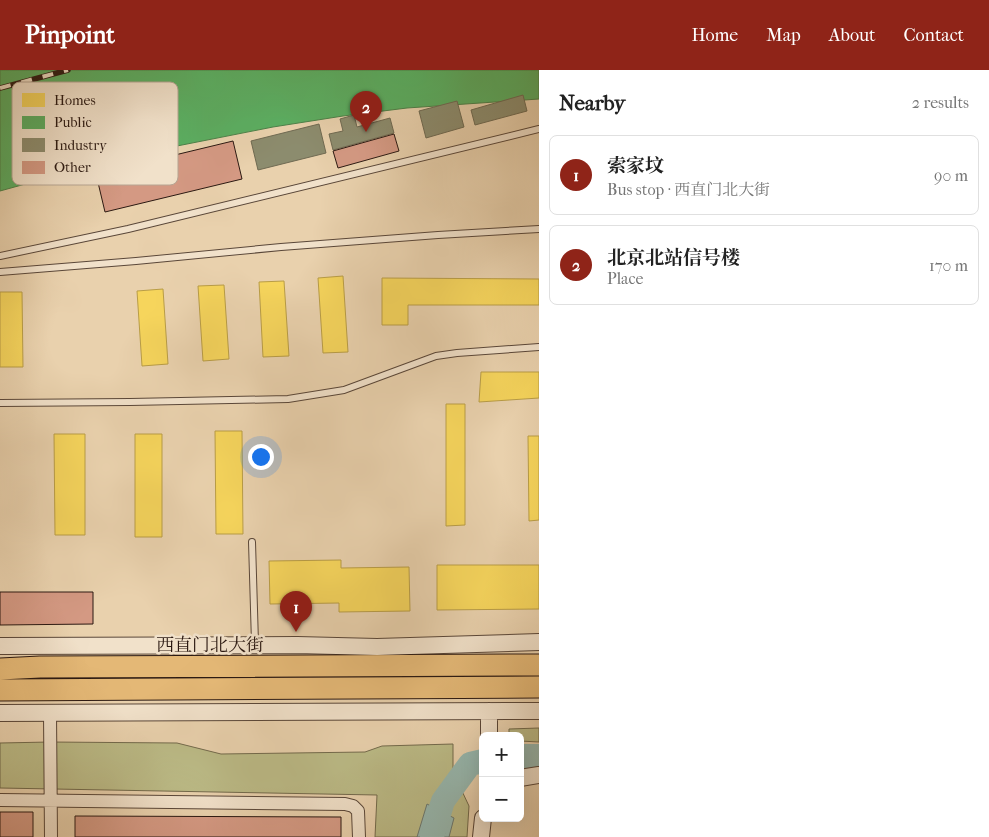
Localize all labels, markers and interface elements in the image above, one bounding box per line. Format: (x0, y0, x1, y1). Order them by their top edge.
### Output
text: Pinpoint (25, 21, 115, 49)
text: Home (691, 25, 738, 46)
text: Map (766, 25, 801, 46)
text: About (829, 25, 875, 46)
text: Contact (903, 25, 964, 46)
legend (12, 82, 178, 185)
pin: 2 (350, 91, 382, 132)
text: Nearby (559, 91, 625, 115)
text: Homes (54, 92, 96, 109)
text: 2 results (912, 93, 969, 112)
text: Public (54, 114, 92, 131)
text: Industry (54, 137, 107, 154)
text: 索家坟 (607, 155, 664, 177)
text: Other (54, 159, 91, 176)
text: 1 (573, 166, 579, 185)
text: 90 m (934, 166, 968, 185)
text: Bus stop · 西直门北大街 (607, 180, 770, 199)
text: 北京北站信号楼 (607, 247, 740, 269)
text: 2 (572, 256, 580, 275)
text: 170 m (929, 256, 968, 275)
text: Place (607, 269, 643, 288)
your location (248, 444, 274, 470)
pin: 1 (280, 591, 312, 632)
street label: 西直门北大街 (156, 635, 264, 656)
map controls (479, 732, 524, 822)
button: + (479, 732, 524, 777)
button: − (479, 777, 524, 822)

